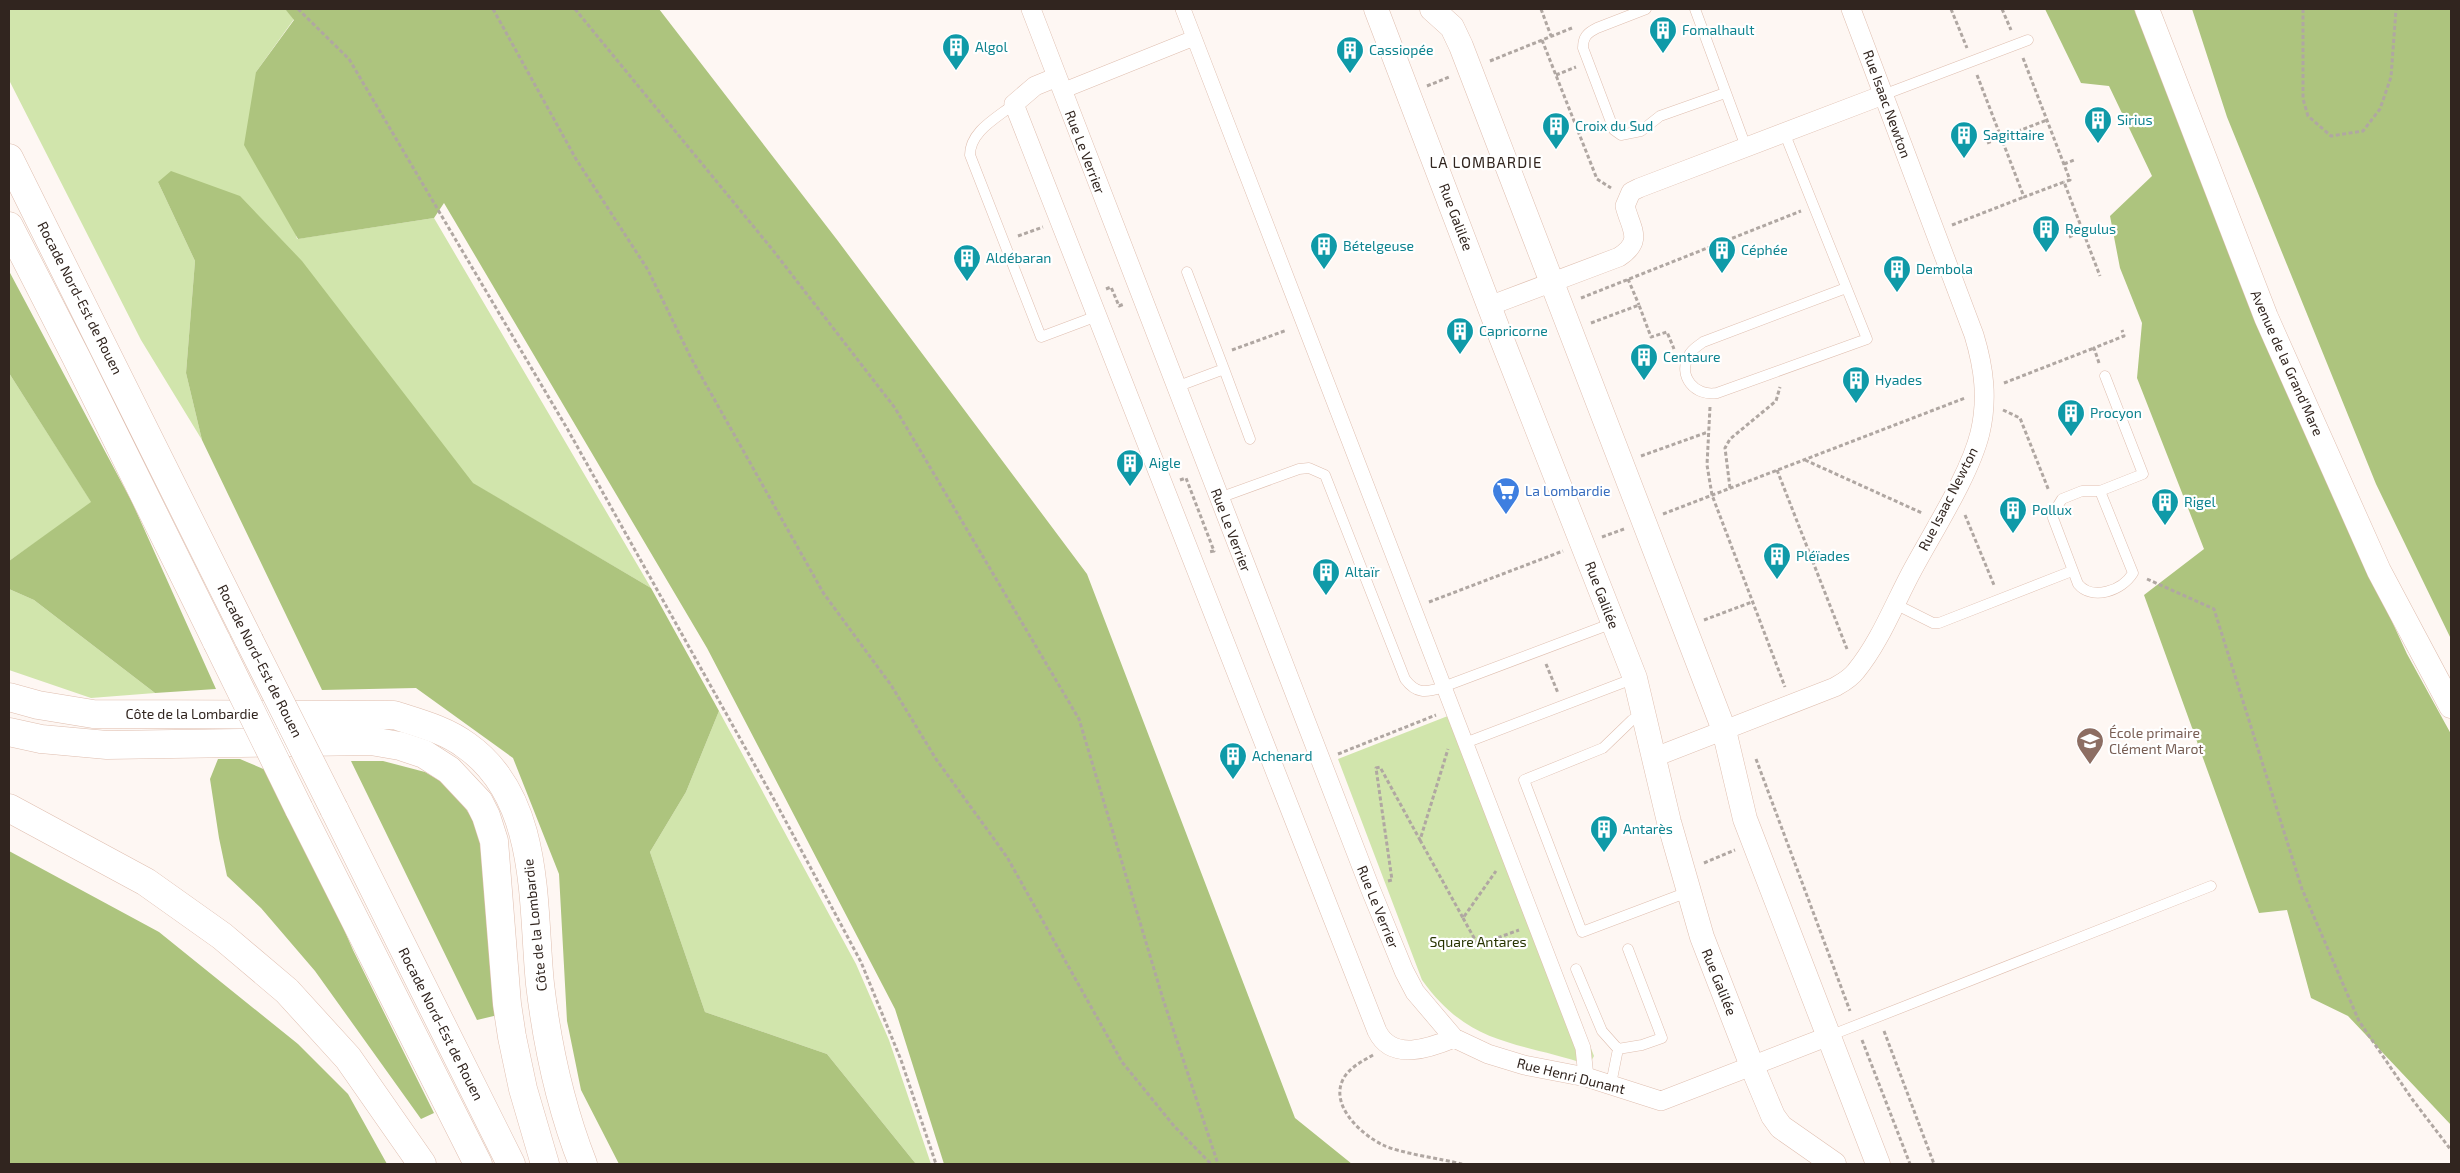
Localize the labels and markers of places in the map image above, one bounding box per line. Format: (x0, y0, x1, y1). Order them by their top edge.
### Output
building icon: Fomalhault (1648, 15, 1678, 54)
place label: Fomalhault (1682, 21, 1755, 38)
building icon: Algol (941, 32, 971, 71)
building icon: Cassiopée (1335, 35, 1365, 74)
place label: Algol (975, 38, 1009, 55)
place label: Cassiopée (1369, 41, 1433, 58)
building icon: Sirius (2083, 105, 2113, 144)
building icon: Croix du Sud (1541, 111, 1571, 150)
place label: Sirius (2117, 111, 2153, 128)
place label: Croix du Sud (1575, 117, 1653, 134)
building icon: Sagittaire (1949, 120, 1979, 159)
place label: Sagittaire (1983, 126, 2045, 143)
building icon: Regulus (2031, 214, 2061, 253)
place label: Regulus (2065, 220, 2116, 237)
building icon: Bételgeuse (1309, 231, 1339, 270)
building icon: Céphée (1707, 235, 1737, 274)
place label: Bételgeuse (1343, 237, 1414, 254)
place label: Céphée (1741, 241, 1788, 258)
building icon: Aldébaran (952, 243, 982, 282)
place label: Aldébaran (986, 249, 1052, 266)
building icon: Dembola (1882, 254, 1912, 293)
place label: Dembola (1916, 260, 1973, 277)
building icon: Capricorne (1445, 316, 1475, 355)
place label: Capricorne (1479, 322, 1548, 339)
building icon: Centaure (1629, 342, 1659, 381)
place label: Centaure (1663, 348, 1721, 365)
building icon: Hyades (1841, 365, 1871, 404)
place label: Hyades (1875, 371, 1922, 388)
building icon: Procyon (2056, 398, 2086, 437)
place label: Procyon (2090, 404, 2142, 421)
building icon: Aigle (1115, 448, 1145, 487)
place label: Aigle (1149, 454, 1181, 471)
supermarket icon: La Lombardie (1491, 476, 1521, 515)
place label: La Lombardie (1525, 482, 1611, 499)
building icon: Rigel (2150, 487, 2180, 526)
place label: Rigel (2184, 493, 2216, 510)
building icon: Pollux (1998, 495, 2028, 534)
place label: Pollux (2032, 501, 2072, 518)
building icon: Pléïades (1762, 541, 1792, 580)
place label: Pléïades (1796, 547, 1850, 564)
building icon: Altaïr (1311, 557, 1341, 596)
place label: Altaïr (1345, 563, 1380, 580)
place label: École primaire Clément Marot (2109, 724, 2204, 757)
school or university icon: École primaire Clément Marot (2075, 726, 2105, 765)
building icon: Achenard (1218, 741, 1248, 780)
place label: Achenard (1252, 747, 1313, 764)
building icon: Antarès (1589, 814, 1619, 853)
place label: Antarès (1623, 820, 1673, 837)

